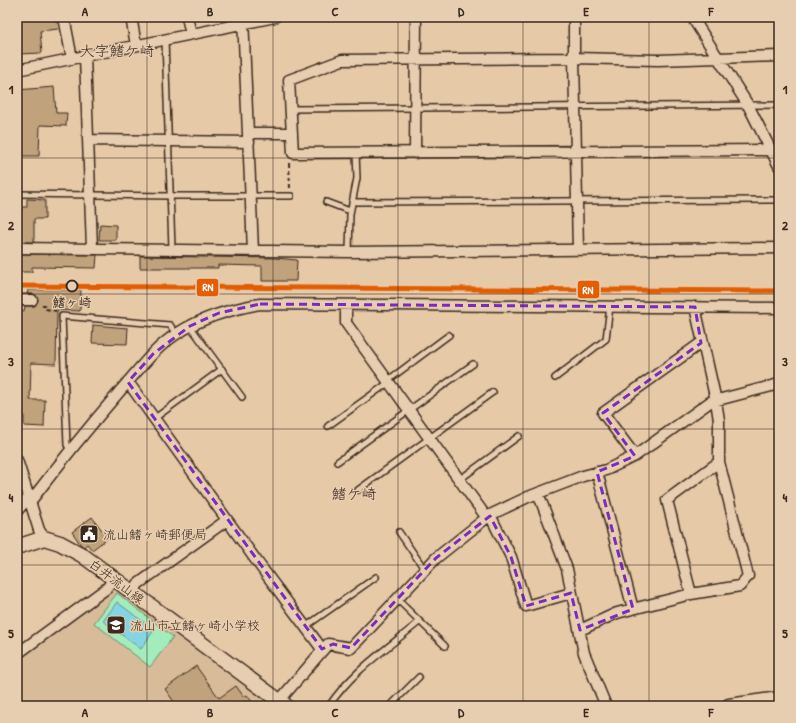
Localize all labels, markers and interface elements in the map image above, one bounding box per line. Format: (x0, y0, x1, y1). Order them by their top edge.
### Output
text: A (82, 2, 89, 20)
text: B (207, 2, 214, 20)
text: C (331, 2, 339, 20)
text: D (458, 2, 465, 20)
text: E (583, 2, 589, 20)
text: F (708, 2, 715, 20)
district label: 大字鰭ケ崎 (79, 40, 155, 61)
text: 1 (9, 80, 14, 98)
text: 1 (783, 80, 788, 98)
text: 2 (8, 216, 15, 234)
text: 2 (782, 216, 789, 234)
line badge: RN (196, 278, 219, 297)
marker: 鰭ヶ崎 (65, 279, 79, 293)
text: RN (203, 280, 214, 294)
line badge: RN (577, 280, 600, 299)
text: RN (583, 283, 594, 297)
place label: 鰭ヶ崎 (52, 293, 92, 311)
text: 3 (8, 352, 14, 370)
text: 3 (782, 352, 788, 370)
district label: 鰭ケ崎 (331, 483, 377, 504)
text: 4 (9, 488, 14, 506)
text: 4 (783, 488, 788, 506)
public building icon: 流山鰭ヶ崎郵便局 (78, 523, 100, 545)
place label: 流山鰭ヶ崎郵便局 (103, 525, 207, 543)
street label: 白井流山線 (86, 554, 149, 608)
school or university icon: 流山市立鰭ヶ崎小学校 (105, 614, 127, 636)
place label: 流山市立鰭ヶ崎小学校 (130, 616, 260, 634)
text: 5 (8, 624, 14, 642)
text: 5 (782, 624, 788, 642)
text: A (82, 703, 89, 721)
text: B (207, 703, 214, 721)
text: C (331, 703, 339, 721)
text: D (458, 703, 465, 721)
text: E (583, 703, 589, 721)
text: F (708, 703, 715, 721)

